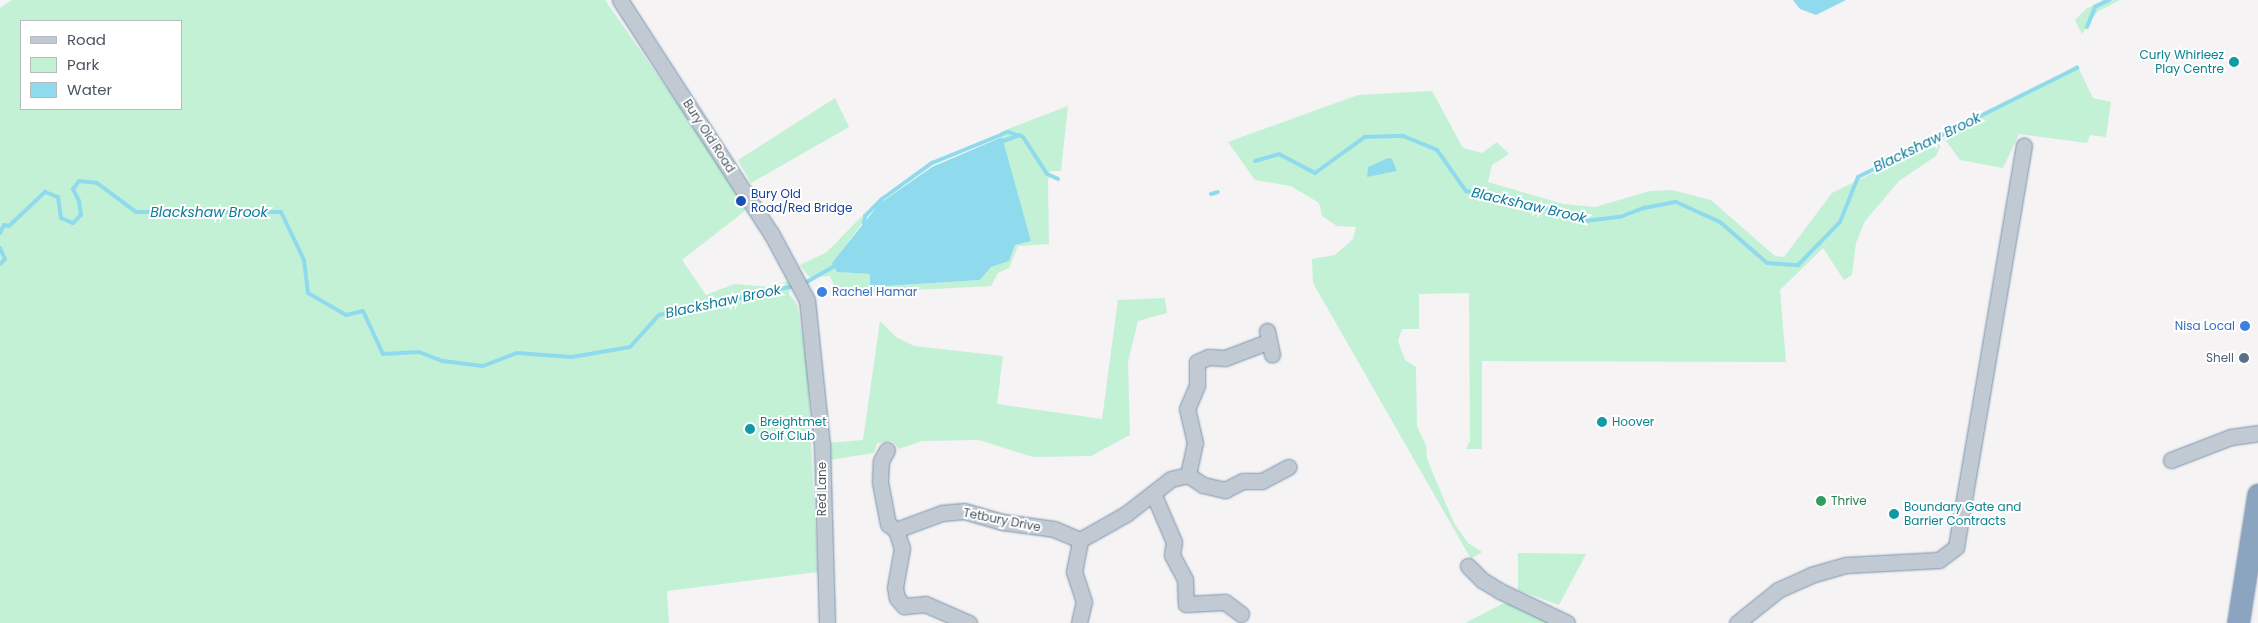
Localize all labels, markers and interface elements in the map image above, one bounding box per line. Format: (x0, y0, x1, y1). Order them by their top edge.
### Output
legend (20, 20, 182, 110)
text: Road (67, 29, 106, 50)
place label: Curly Whirleez Play Centre (2140, 48, 2224, 76)
text: Park (67, 54, 99, 75)
marker: Curly Whirleez Play Centre (2228, 56, 2240, 68)
text: Water (67, 79, 112, 100)
street label: Bury Old Road (680, 97, 738, 175)
water label: Blackshaw Brook (1871, 109, 1983, 175)
water label: Blackshaw Brook (1470, 184, 1588, 226)
place label: Bury Old Road/Red Bridge (751, 187, 852, 215)
marker: Bury Old Road/Red Bridge (735, 195, 747, 207)
water label: Blackshaw Brook (150, 204, 268, 220)
water label: Blackshaw Brook (664, 281, 782, 321)
place label: Rachel Hamar (832, 285, 917, 299)
marker: Rachel Hamar (816, 286, 828, 298)
place label: Nisa Local (2175, 319, 2235, 333)
marker: Nisa Local (2239, 320, 2251, 332)
place label: Shell (2206, 351, 2234, 365)
marker: Shell (2238, 352, 2250, 364)
place label: Breightmet Golf Club (760, 415, 827, 443)
place label: Hoover (1612, 415, 1654, 429)
marker: Hoover (1596, 416, 1608, 428)
marker: Breightmet Golf Club (744, 423, 756, 435)
street label: Red Lane (815, 462, 829, 516)
place label: Thrive (1831, 494, 1867, 508)
marker: Thrive (1815, 495, 1827, 507)
place label: Boundary Gate and Barrier Contracts (1904, 500, 2021, 528)
street label: Tetbury Drive (962, 505, 1042, 535)
marker: Boundary Gate and Barrier Contracts (1888, 508, 1900, 520)

